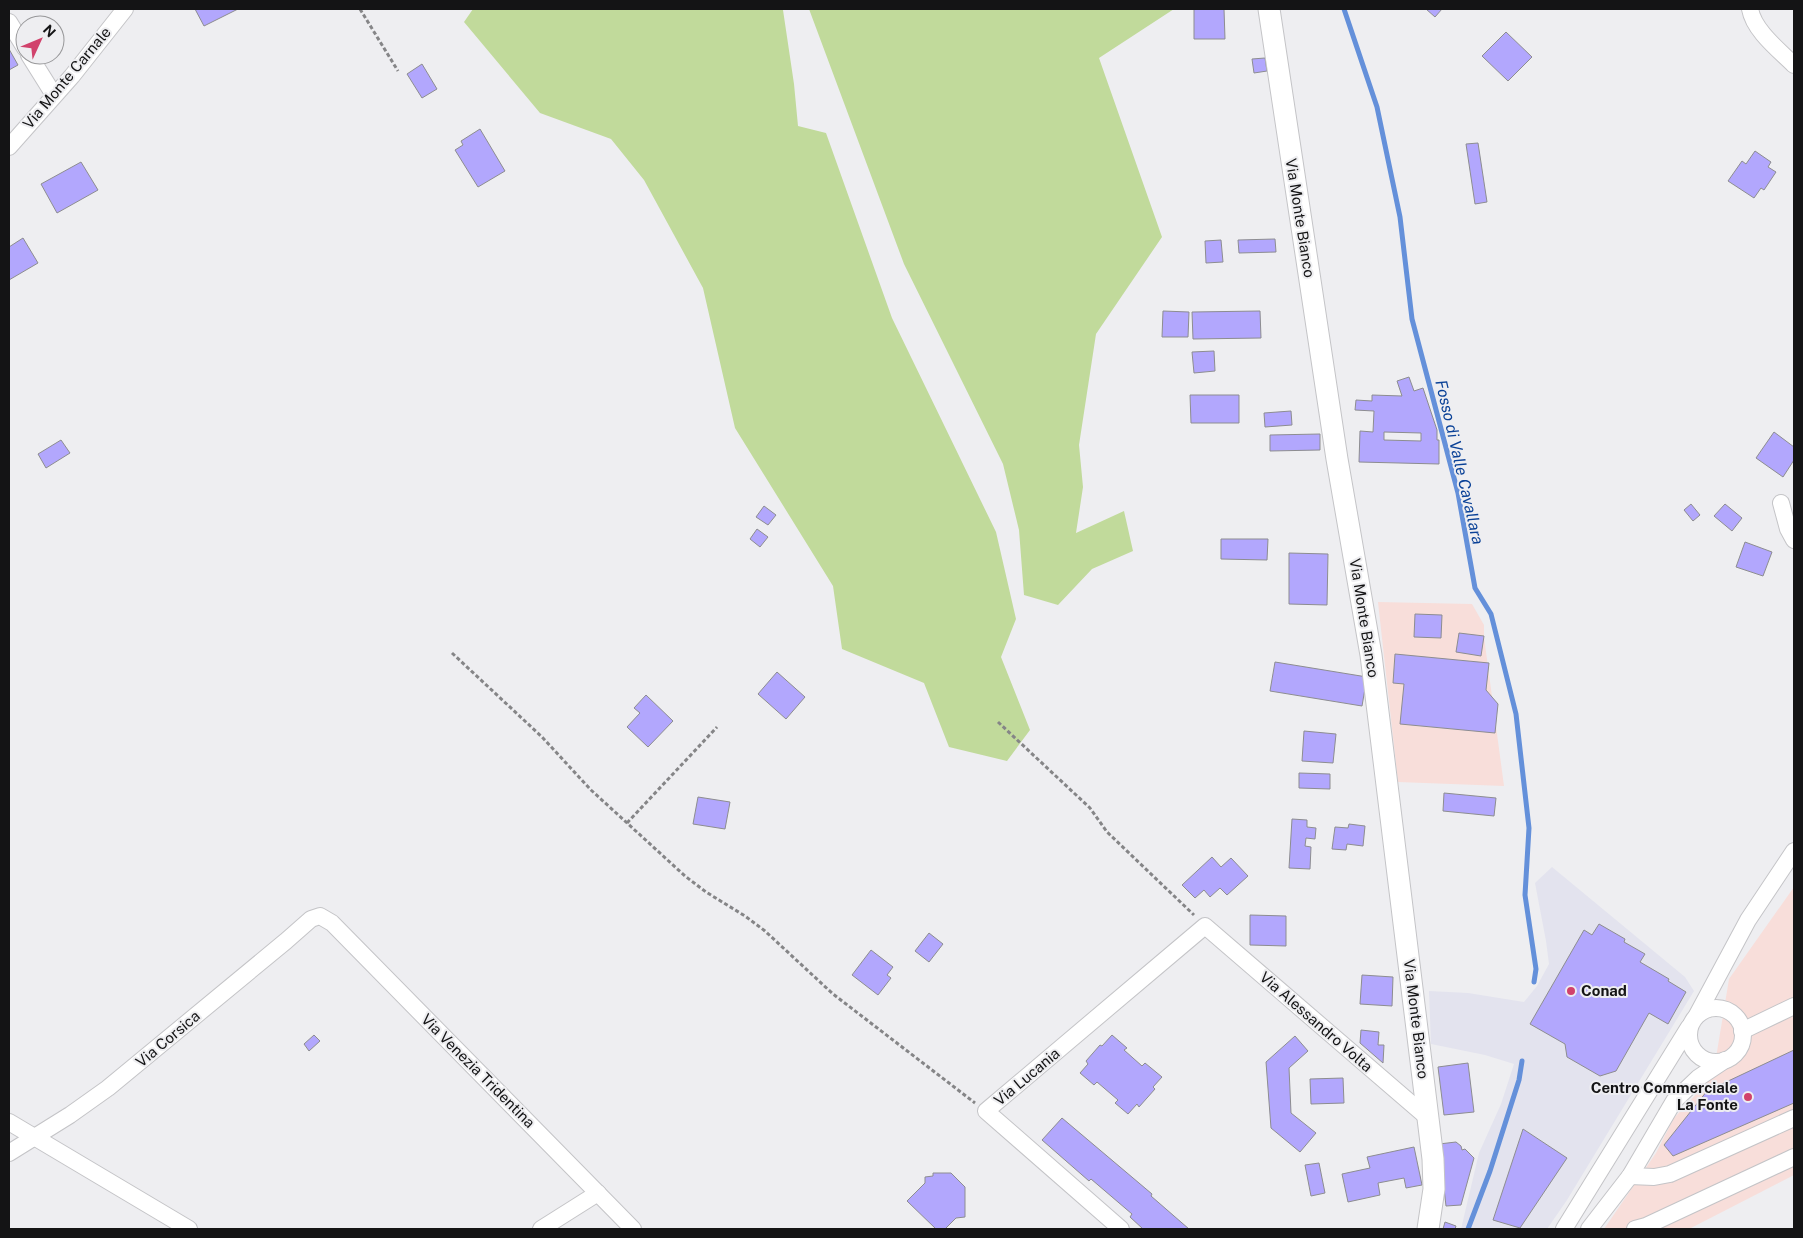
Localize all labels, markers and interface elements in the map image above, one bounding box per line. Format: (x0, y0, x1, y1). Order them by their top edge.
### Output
north arrow (15, 15, 65, 65)
text: N (40, 21, 59, 40)
street label: Via Monte Carnale (19, 23, 114, 132)
street label: Via Monte Bianco (1283, 157, 1318, 279)
water label: Fosso di Valle Cavallara (1431, 378, 1488, 546)
street label: Via Monte Bianco (1347, 557, 1382, 679)
street label: Via Monte Bianco (1401, 958, 1432, 1080)
street label: Via Alessandro Volta (1257, 968, 1376, 1075)
place label: Conad (1581, 982, 1627, 999)
marker: Conad (1565, 985, 1577, 997)
street label: Via Corsica (132, 1007, 203, 1070)
street label: Via Venezia Tridentina (418, 1010, 539, 1131)
street label: Via Lucania (991, 1044, 1063, 1109)
place label: Centro Commerciale La Fonte (1591, 1079, 1738, 1113)
marker: Centro Commerciale La Fonte (1742, 1091, 1754, 1103)

